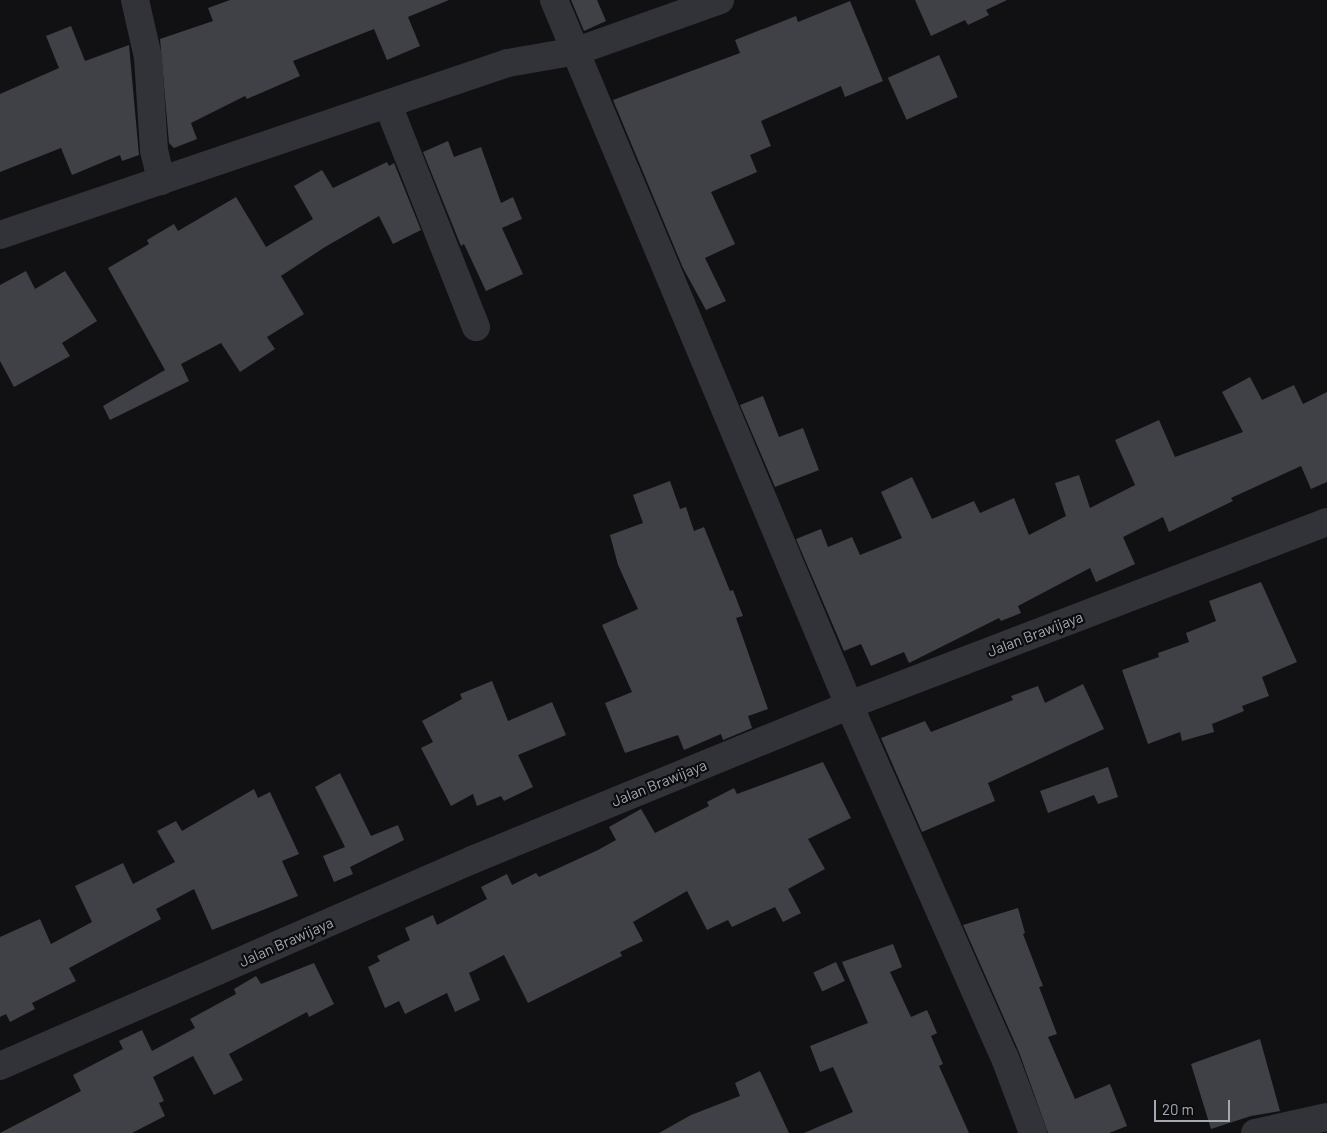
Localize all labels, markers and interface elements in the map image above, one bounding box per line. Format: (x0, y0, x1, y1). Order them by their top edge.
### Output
street label: Jalan Brawijaya (985, 607, 1085, 661)
street label: Jalan Brawijaya (609, 756, 709, 810)
street label: Jalan Brawijaya (236, 913, 336, 971)
scale bar (1157, 1090, 1233, 1122)
text: 20 m (1162, 1100, 1194, 1118)

